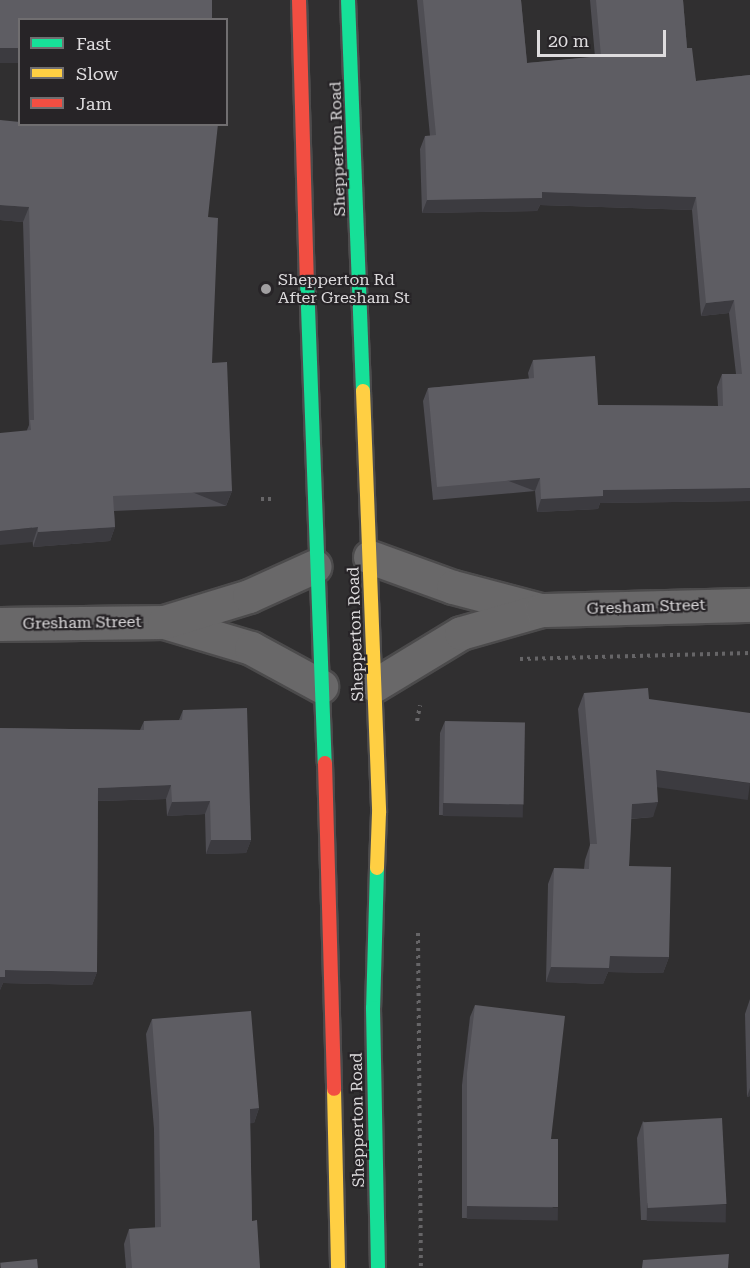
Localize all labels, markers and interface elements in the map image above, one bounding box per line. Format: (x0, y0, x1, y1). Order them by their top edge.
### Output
legend (18, 18, 228, 126)
scale bar (540, 18, 669, 56)
text: 20 m (548, 30, 589, 51)
text: Fast (76, 33, 111, 54)
text: Slow (76, 63, 118, 84)
street label: Shepperton Road (326, 81, 350, 217)
text: Jam (76, 93, 112, 114)
place label: Shepperton Rd After Gresham St (278, 270, 410, 308)
marker: Shepperton Rd After Gresham St (259, 282, 273, 296)
street label: Shepperton Road (344, 566, 368, 702)
street label: Gresham Street (586, 595, 706, 619)
street label: Gresham Street (22, 612, 142, 634)
street label: Shepperton Road (347, 1052, 369, 1188)

